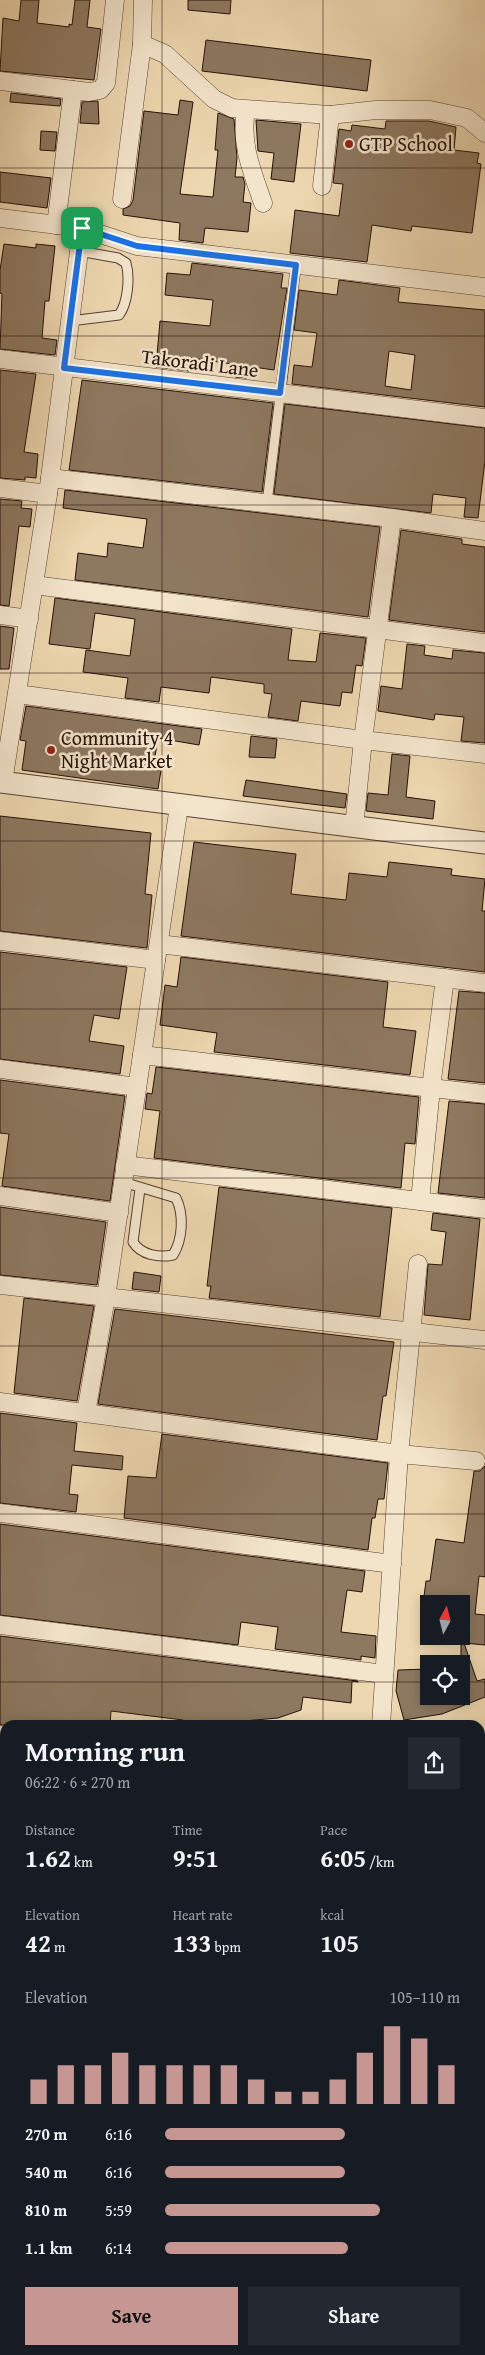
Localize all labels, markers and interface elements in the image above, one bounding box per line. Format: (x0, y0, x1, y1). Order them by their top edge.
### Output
place label: GTP School (359, 129, 453, 158)
marker: GTP School (343, 138, 355, 150)
pin (61, 207, 103, 249)
icon: arrive (68, 214, 96, 242)
street label: Takoradi Lane (140, 341, 260, 384)
place label: Community 4 Night Market (61, 723, 173, 775)
marker: Community 4 Night Market (45, 744, 57, 756)
north arrow (420, 1595, 470, 1645)
map controls (420, 1595, 470, 1705)
button: locate (420, 1655, 470, 1705)
text: Morning run (25, 1730, 185, 1771)
button: share (408, 1737, 460, 1789)
text: 06:22 · 6 × 270 m (25, 1770, 130, 1794)
text: Distance (25, 1820, 75, 1840)
text: Time (173, 1820, 202, 1840)
text: Pace (320, 1820, 347, 1840)
text: 1.62 (25, 1840, 71, 1876)
text: 9:51 (173, 1840, 219, 1876)
text: 6:05 (320, 1840, 366, 1876)
text: km (71, 1852, 93, 1872)
text: /km (366, 1852, 395, 1872)
text: Elevation (25, 1905, 80, 1925)
text: Heart rate (173, 1905, 233, 1925)
text: kcal (320, 1905, 344, 1925)
text: 42 (25, 1925, 51, 1961)
text: 133 (173, 1925, 212, 1961)
text: 105 (320, 1925, 359, 1961)
text: m (51, 1937, 65, 1957)
text: bpm (212, 1937, 241, 1957)
text: Elevation (25, 1985, 88, 2009)
text: 105–110 m (390, 1985, 460, 2009)
text: 270 m (25, 2122, 67, 2146)
text: 6:16 (105, 2122, 132, 2146)
text: 540 m (25, 2160, 67, 2184)
text: 6:16 (105, 2160, 132, 2184)
text: 810 m (25, 2198, 67, 2222)
text: 5:59 (105, 2198, 132, 2222)
text: 1.1 km (25, 2236, 72, 2260)
text: 6:14 (105, 2236, 132, 2260)
button: Save (25, 2287, 238, 2345)
button: Share (248, 2287, 460, 2345)

